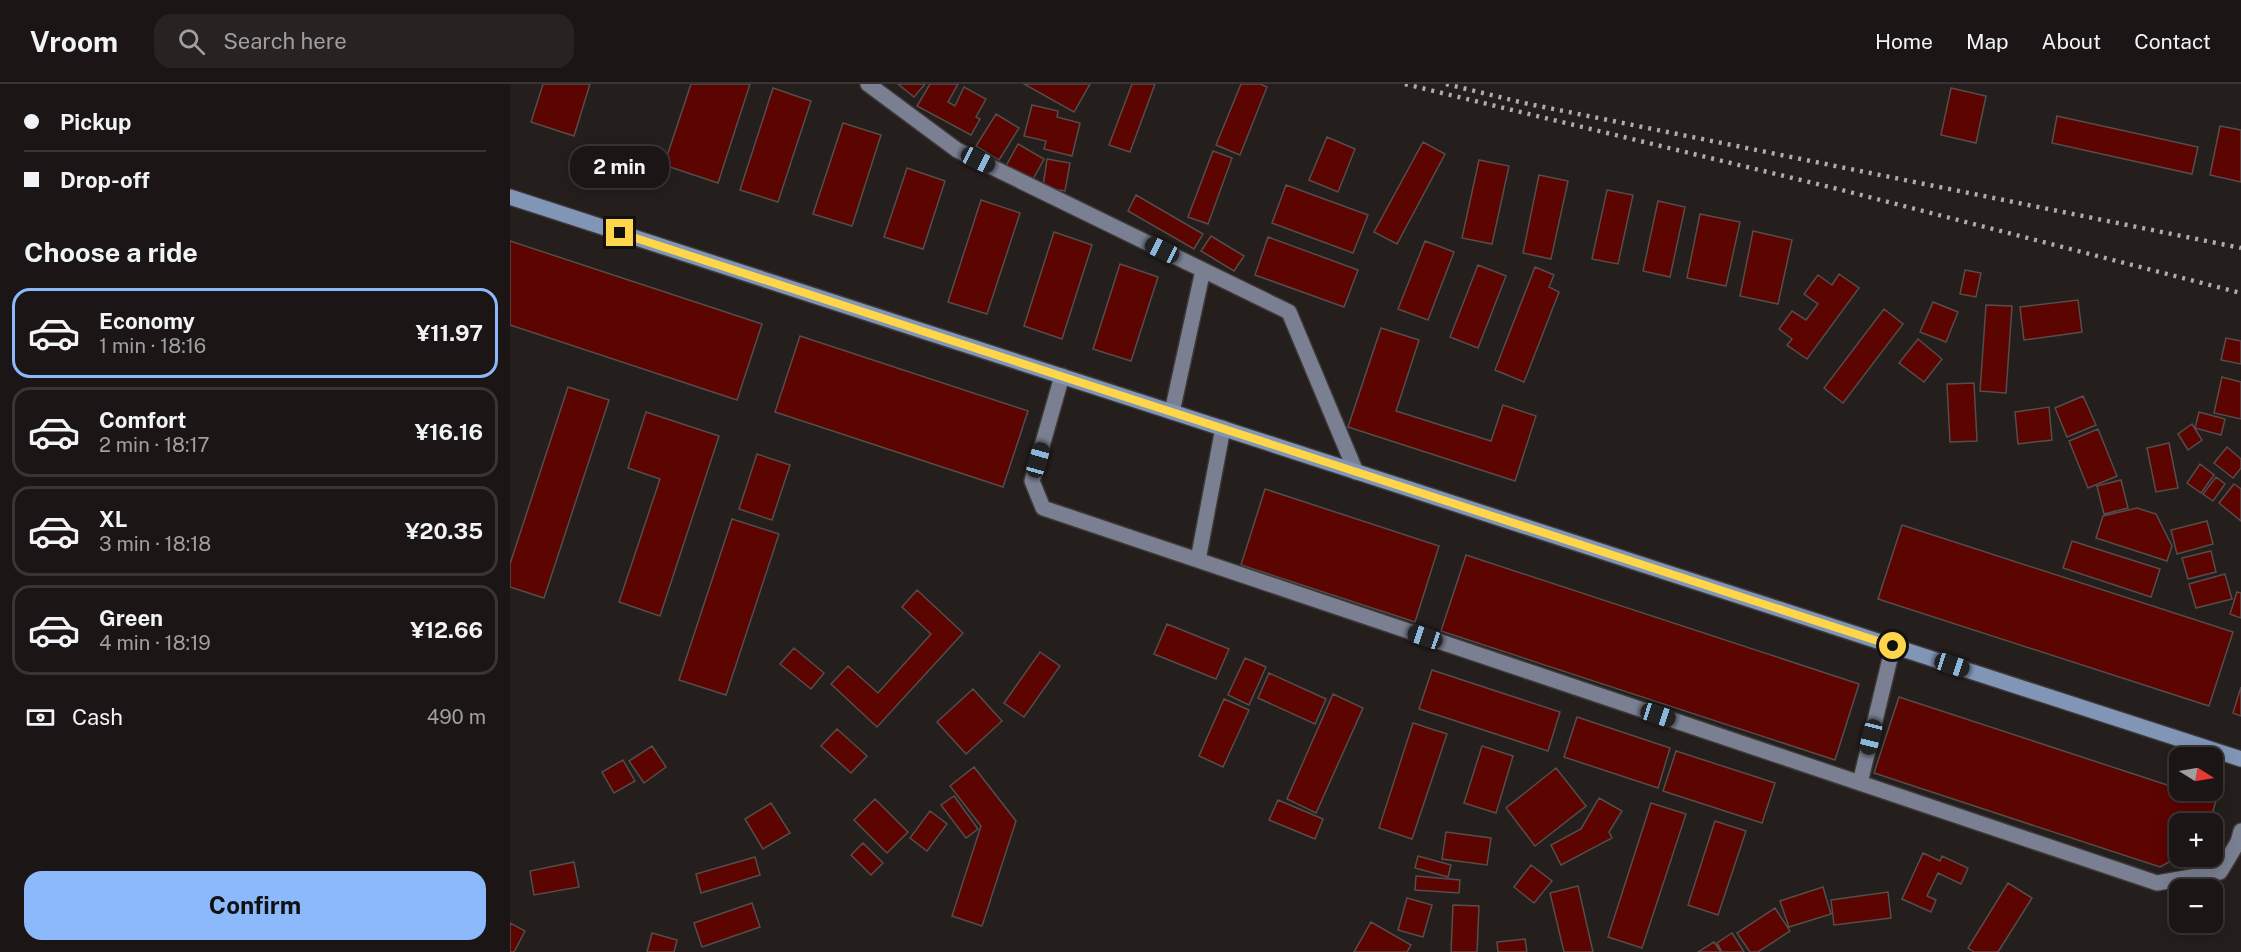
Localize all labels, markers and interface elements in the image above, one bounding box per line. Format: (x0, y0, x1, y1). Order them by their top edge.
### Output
search box (154, 14, 574, 68)
text: Vroom (30, 25, 118, 58)
icon: search (175, 25, 208, 58)
text: Search here (223, 28, 347, 54)
text: Home (1875, 29, 1933, 54)
text: Map (1966, 29, 2009, 54)
text: About (2042, 29, 2101, 54)
text: Contact (2134, 29, 2211, 54)
text: Pickup (60, 109, 131, 135)
car (958, 144, 998, 176)
callout: 2 min (570, 146, 670, 188)
text: 2 min (593, 155, 646, 179)
text: Drop-off (60, 167, 150, 193)
route end (606, 219, 633, 246)
car (1142, 234, 1182, 266)
text: Choose a ride (24, 236, 198, 268)
icon: car (27, 306, 81, 360)
text: Economy (99, 308, 195, 334)
text: ¥11.97 (416, 320, 483, 346)
text: 1 min · 18:16 (99, 334, 206, 358)
icon: car (27, 405, 81, 459)
text: Comfort (99, 407, 186, 433)
text: ¥16.16 (415, 419, 483, 445)
text: 2 min · 18:17 (99, 433, 210, 457)
car (1024, 440, 1052, 480)
icon: car (27, 504, 81, 558)
text: XL (99, 506, 127, 532)
text: ¥20.35 (405, 518, 483, 544)
text: 3 min · 18:18 (99, 532, 211, 556)
icon: car (27, 603, 81, 657)
text: Green (99, 605, 163, 631)
text: ¥12.66 (410, 617, 483, 643)
car (1405, 623, 1445, 651)
text: 4 min · 18:19 (99, 631, 211, 655)
route start (1879, 632, 1906, 659)
car (1932, 651, 1972, 679)
icon: cash (24, 701, 57, 734)
car (1638, 701, 1678, 729)
text: Cash (72, 704, 123, 730)
text: 490 m (427, 705, 486, 729)
car (1858, 717, 1884, 757)
north arrow (2169, 747, 2223, 801)
map controls (2169, 747, 2223, 933)
button: + (2169, 813, 2223, 867)
button: Confirm (24, 871, 486, 940)
button: − (2169, 879, 2223, 933)

